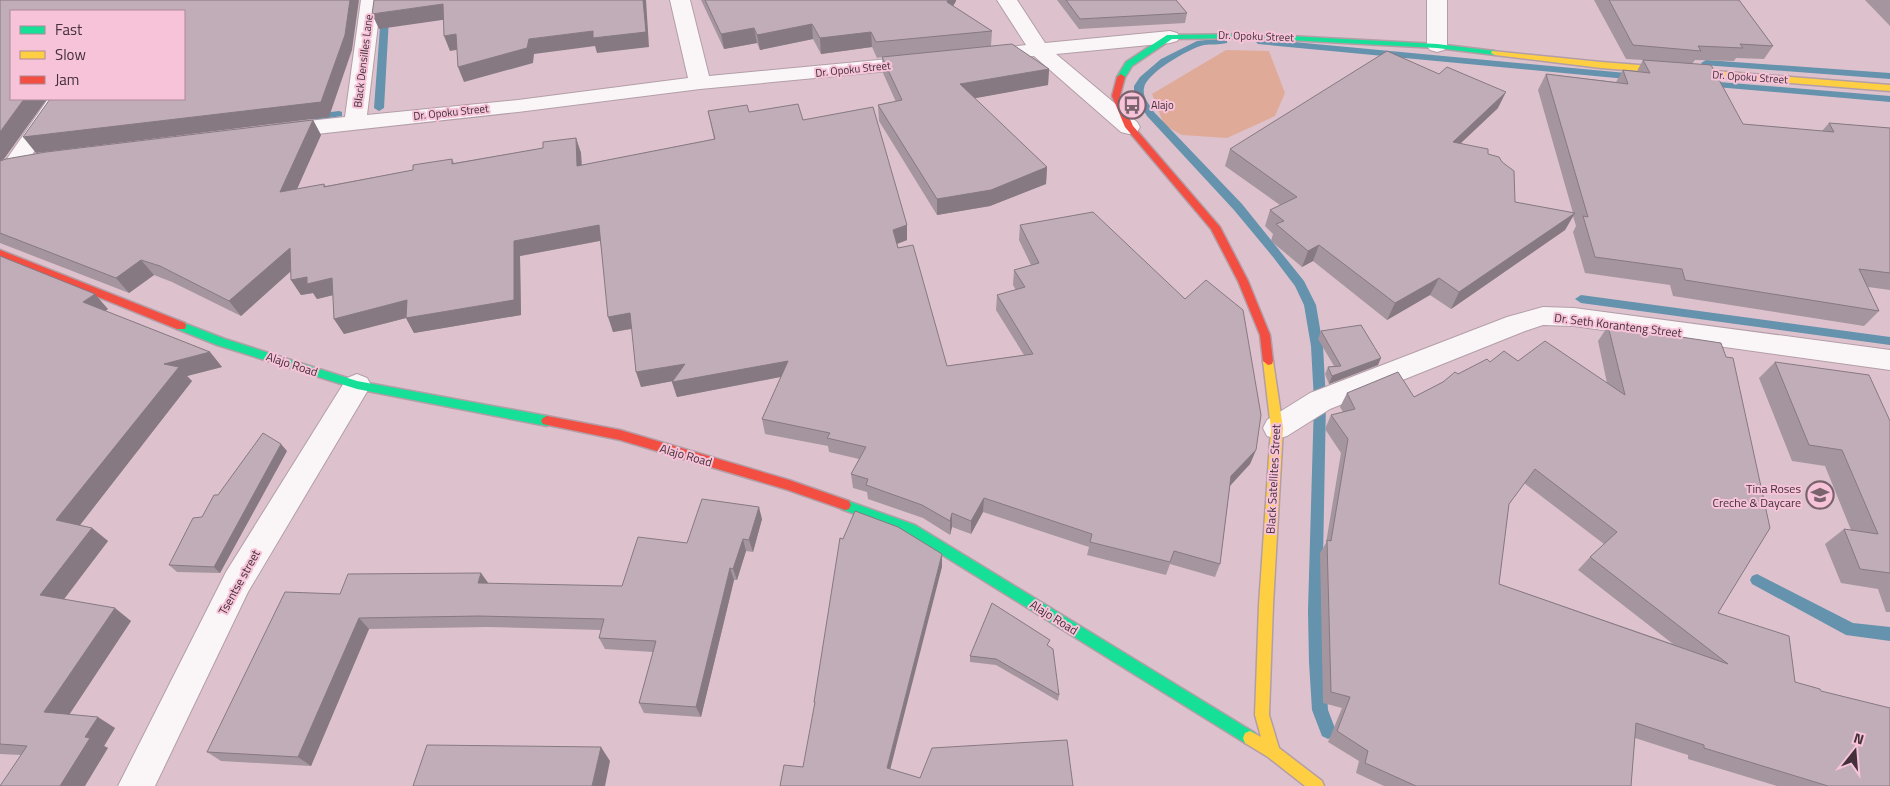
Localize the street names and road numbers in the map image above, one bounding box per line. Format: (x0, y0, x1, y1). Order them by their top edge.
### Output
street label: Black Densilles Lane (349, 13, 377, 109)
street label: Dr. Opoku Street (1218, 27, 1294, 45)
street label: Dr. Opoku Street (814, 57, 892, 81)
street label: Dr. Opoku Street (1712, 66, 1789, 88)
street label: Dr. Opoku Street (412, 100, 490, 124)
street label: Dr. Seth Koranteng Street (1553, 308, 1684, 342)
street label: Alajo Road (264, 347, 320, 381)
street label: Black Satellites Street (1261, 423, 1285, 535)
street label: Alajo Road (658, 438, 714, 472)
street label: Tsentse street (213, 545, 265, 618)
street label: Alajo Road (1026, 595, 1082, 639)

